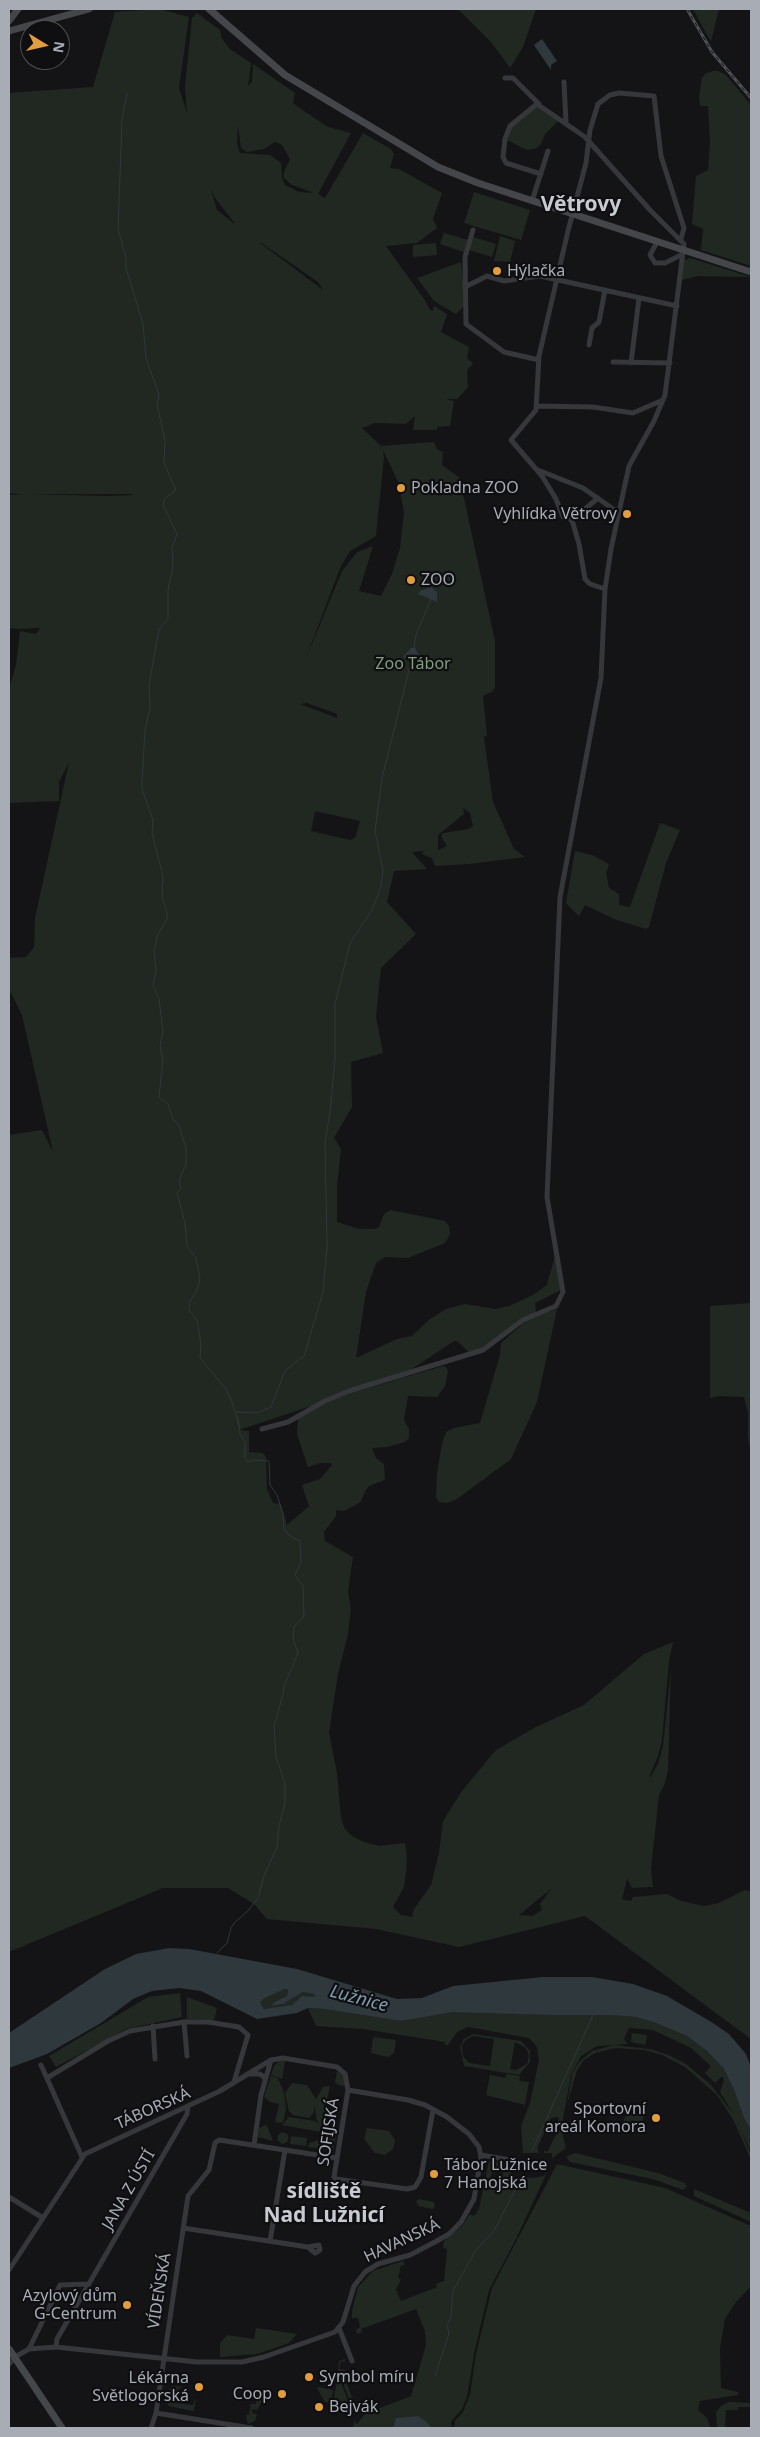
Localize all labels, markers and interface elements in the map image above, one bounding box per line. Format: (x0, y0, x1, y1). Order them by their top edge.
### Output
north arrow (20, 20, 70, 70)
text: N (49, 40, 70, 54)
district label: Větrovy (541, 192, 621, 218)
place label: Hýlačka (507, 261, 565, 281)
marker: Hýlačka (491, 265, 503, 277)
place label: Pokladna ZOO (411, 478, 519, 498)
marker: Pokladna ZOO (395, 482, 407, 494)
place label: Vyhlídka Větrovy (494, 504, 617, 524)
marker: Vyhlídka Větrovy (621, 508, 633, 520)
place label: ZOO (421, 570, 455, 590)
marker: ZOO (405, 574, 417, 586)
park label: Zoo Tábor (375, 654, 451, 674)
water label: Lužnice (328, 1981, 390, 2017)
street label: TÁBORSKÁ (113, 2084, 193, 2134)
street label: SOFIJSKÁ (314, 2097, 344, 2167)
place label: Sportovní areál Komora (545, 2099, 646, 2137)
marker: Sportovní areál Komora (650, 2112, 662, 2124)
street label: JANA Z ÚSTÍ (98, 2147, 160, 2233)
place label: Tábor Lužnice 7 Hanojská (444, 2155, 547, 2193)
marker: Tábor Lužnice 7 Hanojská (428, 2168, 440, 2180)
district label: sídliště Nad Lužnicí (263, 2179, 385, 2229)
street label: HAVANSKÁ (361, 2215, 443, 2267)
street label: VÍDEŇSKÁ (145, 2252, 175, 2330)
place label: Azylový dům G-Centrum (22, 2286, 117, 2324)
marker: Azylový dům G-Centrum (121, 2299, 133, 2311)
place label: Symbol míru (319, 2367, 414, 2387)
place label: Lékárna Světlogorská (92, 2368, 189, 2406)
marker: Symbol míru (303, 2371, 315, 2383)
marker: Lékárna Světlogorská (193, 2381, 205, 2393)
place label: Coop (233, 2384, 272, 2404)
marker: Coop (276, 2388, 288, 2400)
place label: Bejvák (329, 2397, 378, 2417)
marker: Bejvák (313, 2401, 325, 2413)

